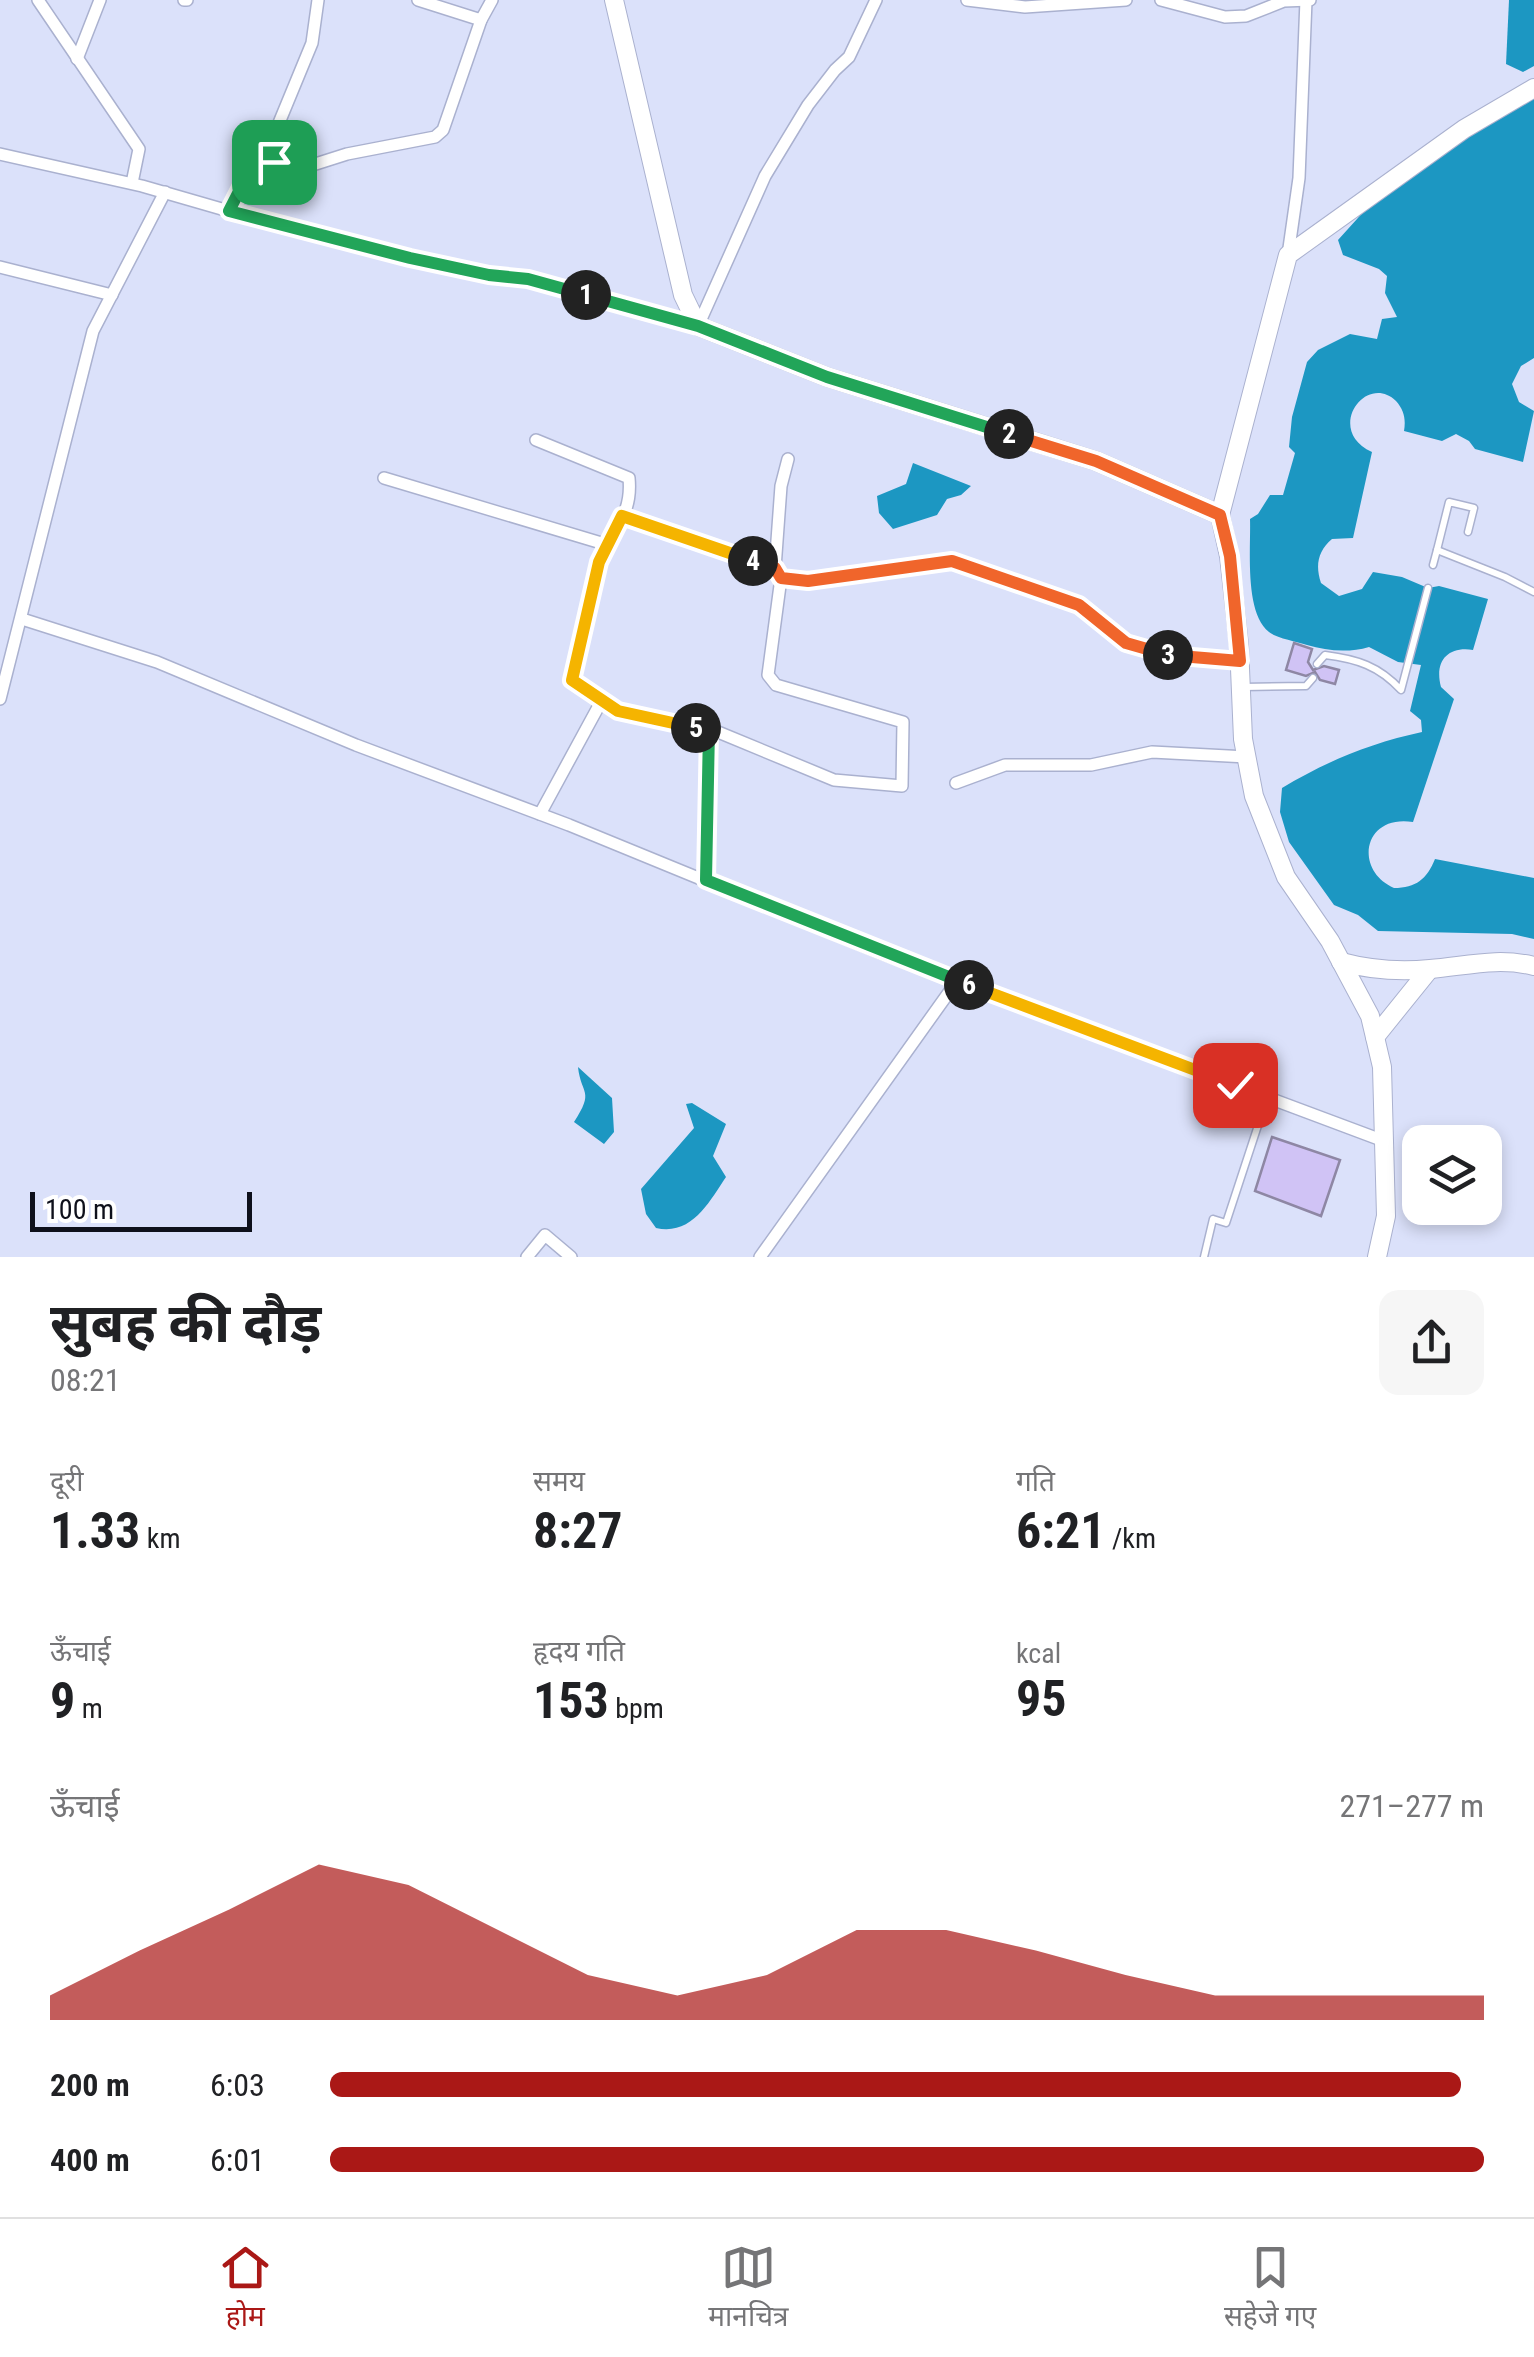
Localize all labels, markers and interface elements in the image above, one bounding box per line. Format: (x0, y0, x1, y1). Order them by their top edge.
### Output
pin (232, 120, 317, 205)
icon: arrive (247, 135, 302, 190)
pin: 1 (561, 270, 611, 320)
text: 1 (579, 278, 593, 311)
pin: 2 (984, 409, 1034, 459)
text: 2 (1002, 417, 1016, 450)
pin: 4 (728, 536, 778, 586)
text: 4 (746, 544, 760, 577)
pin: 3 (1143, 630, 1193, 680)
text: 3 (1161, 638, 1175, 671)
pin: 5 (671, 703, 721, 753)
text: 5 (689, 711, 703, 744)
pin: 6 (944, 960, 994, 1010)
text: 6 (962, 968, 976, 1001)
pin (1193, 1043, 1278, 1128)
icon: check (1208, 1058, 1263, 1113)
map controls (1402, 1125, 1502, 1225)
button: layers (1402, 1125, 1502, 1225)
scale bar (30, 1187, 252, 1232)
text: 100 m (45, 1193, 114, 1226)
button: share (1379, 1290, 1484, 1395)
text: सुबह की दौड़ (50, 1291, 321, 1355)
text: 08:21 (50, 1361, 121, 1399)
text: दूरी (50, 1465, 84, 1498)
text: समय (533, 1465, 585, 1498)
text: गति (1016, 1465, 1055, 1498)
text: 1.33 (50, 1502, 140, 1560)
text: 8:27 (533, 1502, 622, 1560)
text: 6:21 (1016, 1502, 1105, 1560)
text: km (140, 1522, 180, 1555)
text: /km (1105, 1522, 1156, 1555)
text: ऊँचाई (50, 1635, 111, 1668)
text: हृदय गति (533, 1635, 625, 1668)
text: kcal (1016, 1637, 1061, 1670)
text: 95 (1016, 1670, 1067, 1728)
text: 9 (50, 1672, 75, 1730)
text: 153 (533, 1672, 609, 1730)
text: m (75, 1692, 103, 1725)
text: bpm (609, 1692, 664, 1725)
text: ऊँचाई (50, 1787, 119, 1825)
text: 271–277 m (1339, 1787, 1484, 1825)
text: 200 m (50, 2066, 130, 2104)
text: 6:03 (210, 2066, 265, 2104)
text: 400 m (50, 2141, 130, 2179)
text: 6:01 (210, 2141, 265, 2179)
tab: होम (218, 2240, 273, 2337)
tab: मानचित्र (708, 2240, 788, 2337)
tab: सहेजे गए (1224, 2240, 1316, 2337)

